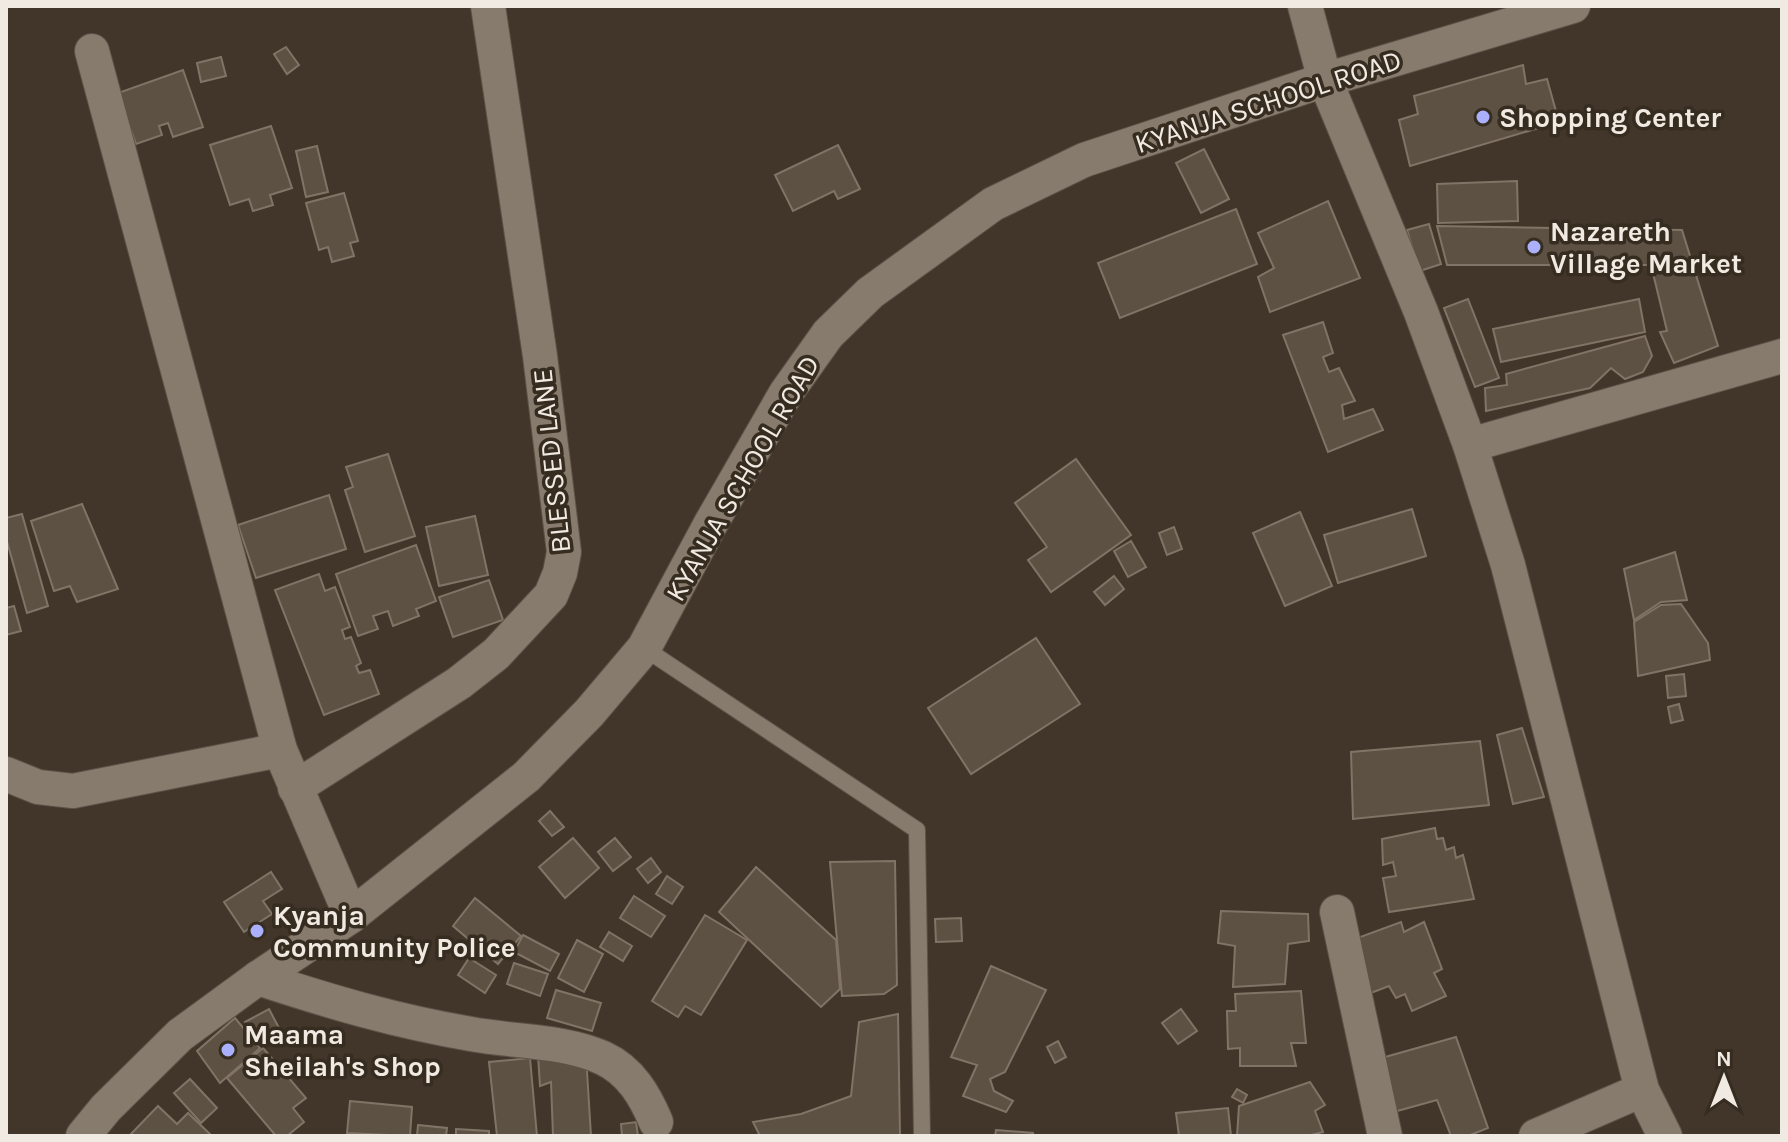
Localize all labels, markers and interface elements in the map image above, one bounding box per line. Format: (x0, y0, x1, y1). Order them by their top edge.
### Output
street label: KYANJA SCHOOL ROAD (1131, 43, 1406, 160)
place label: Shopping Center (1499, 101, 1721, 134)
marker: Shopping Center (1474, 108, 1492, 126)
place label: Nazareth Village Market (1550, 215, 1742, 280)
marker: Nazareth Village Market (1525, 238, 1543, 256)
street label: KYANJA SCHOOL ROAD (659, 350, 826, 607)
street label: BLESSED LANE (525, 367, 578, 555)
place label: Kyanja Community Police (273, 899, 516, 964)
marker: Kyanja Community Police (248, 922, 266, 940)
place label: Maama Sheilah's Shop (244, 1018, 441, 1083)
north arrow (1684, 1038, 1764, 1118)
marker: Maama Sheilah's Shop (219, 1041, 237, 1059)
text: N (1716, 1046, 1732, 1072)

